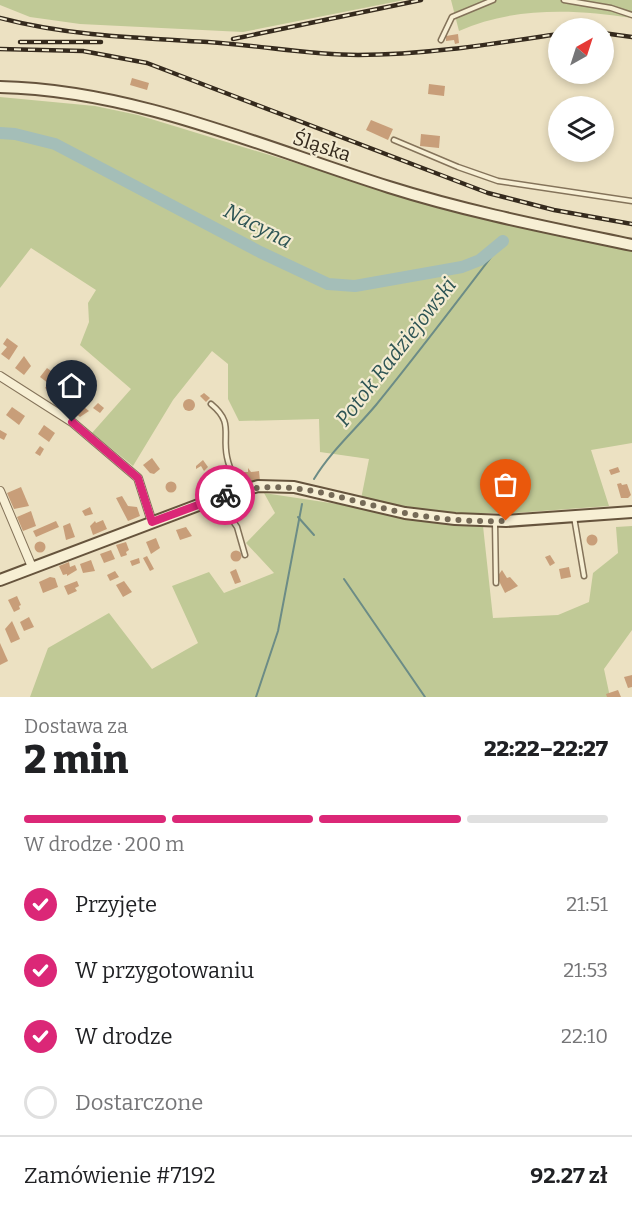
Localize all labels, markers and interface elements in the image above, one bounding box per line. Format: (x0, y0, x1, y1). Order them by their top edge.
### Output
north arrow (548, 18, 614, 84)
map controls (548, 18, 614, 162)
button: layers (548, 96, 614, 162)
street label: Śląska (290, 125, 354, 167)
water label: Nacyna (219, 198, 297, 254)
water label: Potok Radziejowski (330, 273, 462, 431)
pin (46, 360, 97, 422)
icon: home (55, 369, 88, 402)
pin (480, 459, 531, 521)
courier (195, 465, 255, 525)
icon: bag (489, 468, 522, 501)
icon: bike (209, 479, 242, 512)
text: Dostawa za (24, 714, 128, 738)
text: 22:22–22:27 (484, 735, 608, 762)
text: 2 min (24, 737, 128, 783)
text: W drodze · 200 m (24, 832, 184, 856)
icon: check (24, 888, 57, 921)
text: Przyjęte (75, 891, 157, 918)
text: 21:51 (566, 892, 608, 916)
icon: check (24, 954, 57, 987)
text: W przygotowaniu (75, 957, 254, 984)
text: 21:53 (563, 958, 608, 982)
icon: check (24, 1020, 57, 1053)
text: W drodze (75, 1023, 173, 1050)
text: 22:10 (561, 1024, 608, 1048)
text: Dostarczone (75, 1089, 203, 1116)
text: Zamówienie #7192 (24, 1162, 216, 1189)
text: 92.27 zł (530, 1162, 608, 1189)

